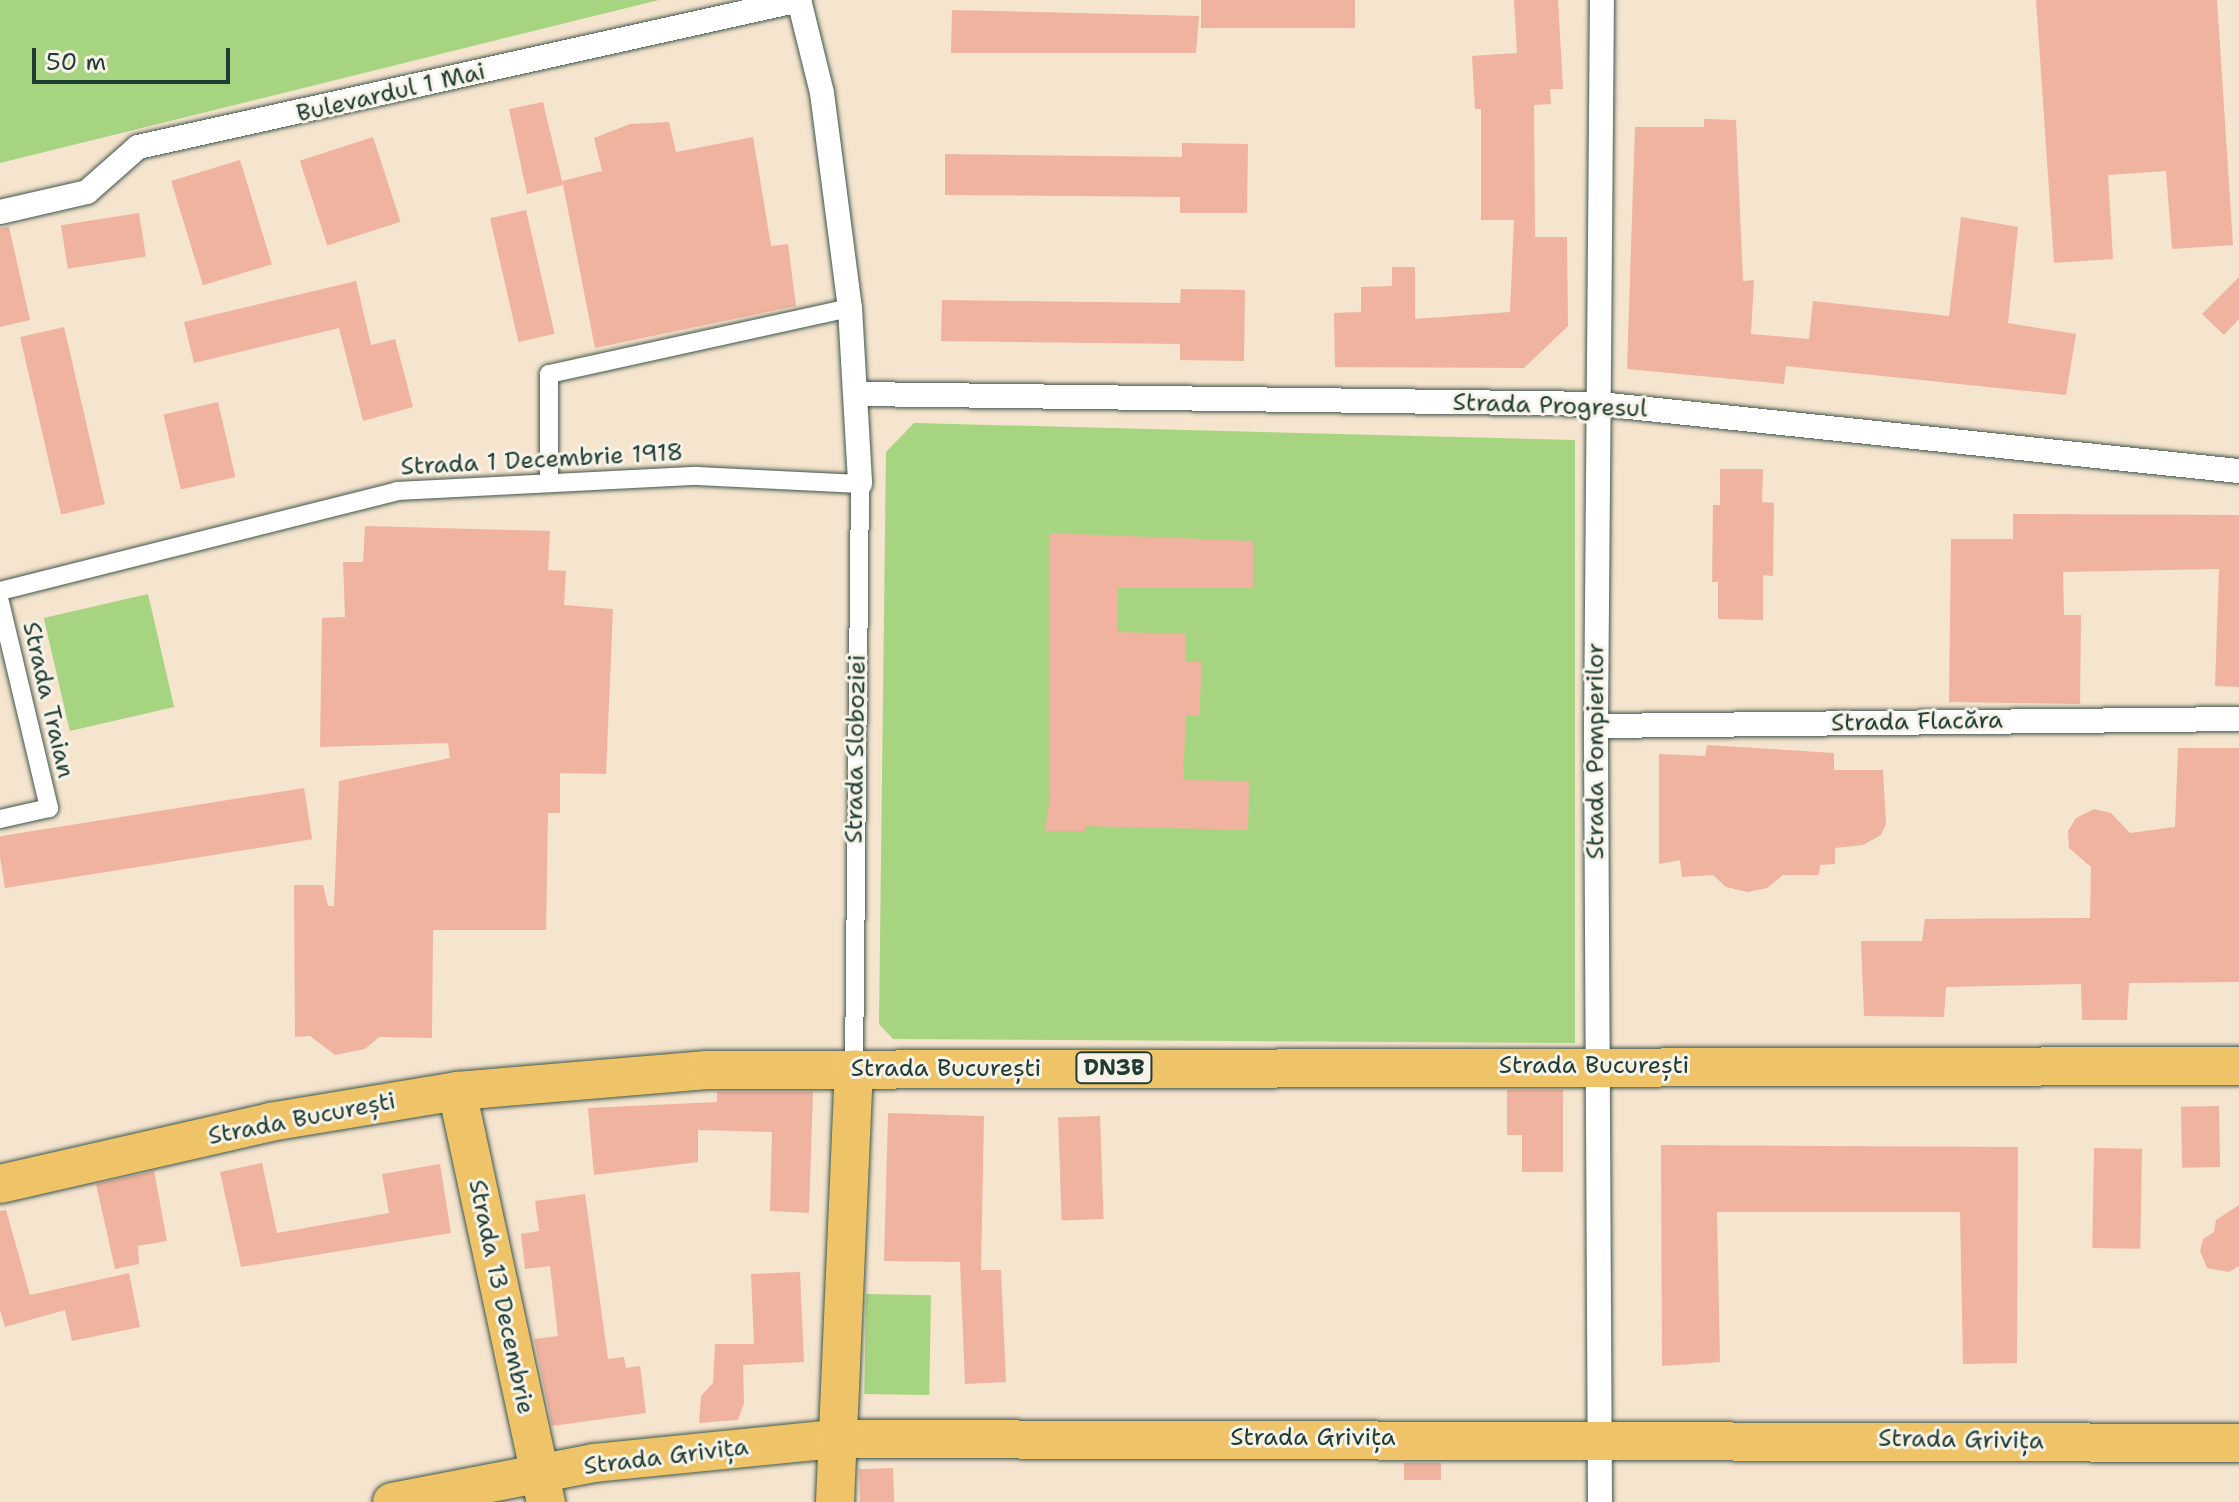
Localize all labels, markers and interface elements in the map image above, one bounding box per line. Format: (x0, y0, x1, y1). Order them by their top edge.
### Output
scale bar (36, 32, 234, 82)
text: 50 m (46, 46, 106, 78)
street label: Bulevardul 1 Mai (294, 57, 488, 129)
street label: Strada Progresul (1452, 388, 1648, 424)
street label: Strada 1 Decembrie 1918 (400, 438, 684, 482)
street label: Strada Traian (16, 619, 80, 781)
street label: Strada Pompierilor (1582, 643, 1610, 859)
street label: Strada Sloboziei (840, 654, 872, 844)
street label: Strada Flacăra (1831, 706, 2003, 738)
road number: DN3B (1074, 1050, 1154, 1086)
street label: Strada București (1499, 1052, 1689, 1080)
street label: Strada București (851, 1055, 1041, 1083)
street label: Strada București (206, 1087, 398, 1151)
street label: Strada 13 Decembrie (462, 1177, 540, 1417)
street label: Strada Grivița (1230, 1424, 1396, 1452)
street label: Strada Grivița (1878, 1424, 2044, 1456)
street label: Strada Grivița (582, 1433, 750, 1481)

